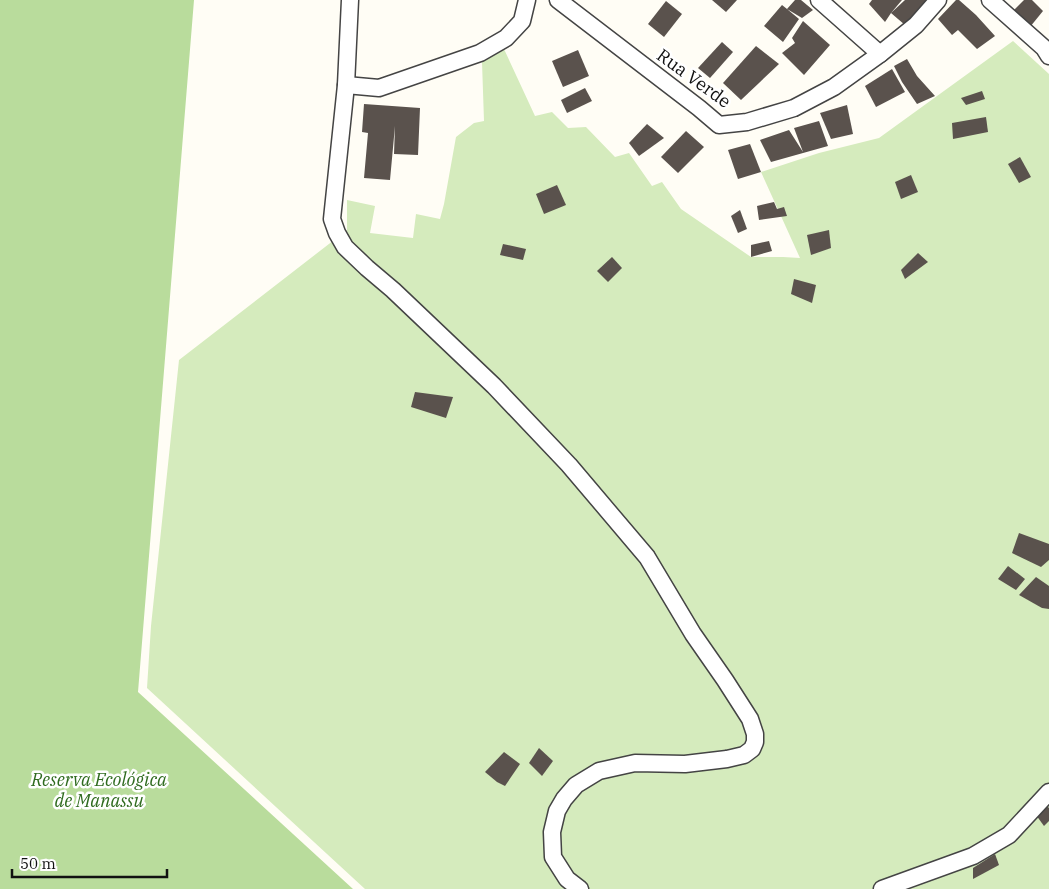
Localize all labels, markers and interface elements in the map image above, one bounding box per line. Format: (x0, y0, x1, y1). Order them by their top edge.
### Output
street label: Rua Verde (652, 43, 736, 113)
park label: Reserva Ecológica de Manassu (30, 768, 167, 812)
scale bar (12, 846, 168, 878)
text: 50 m (20, 854, 56, 873)

